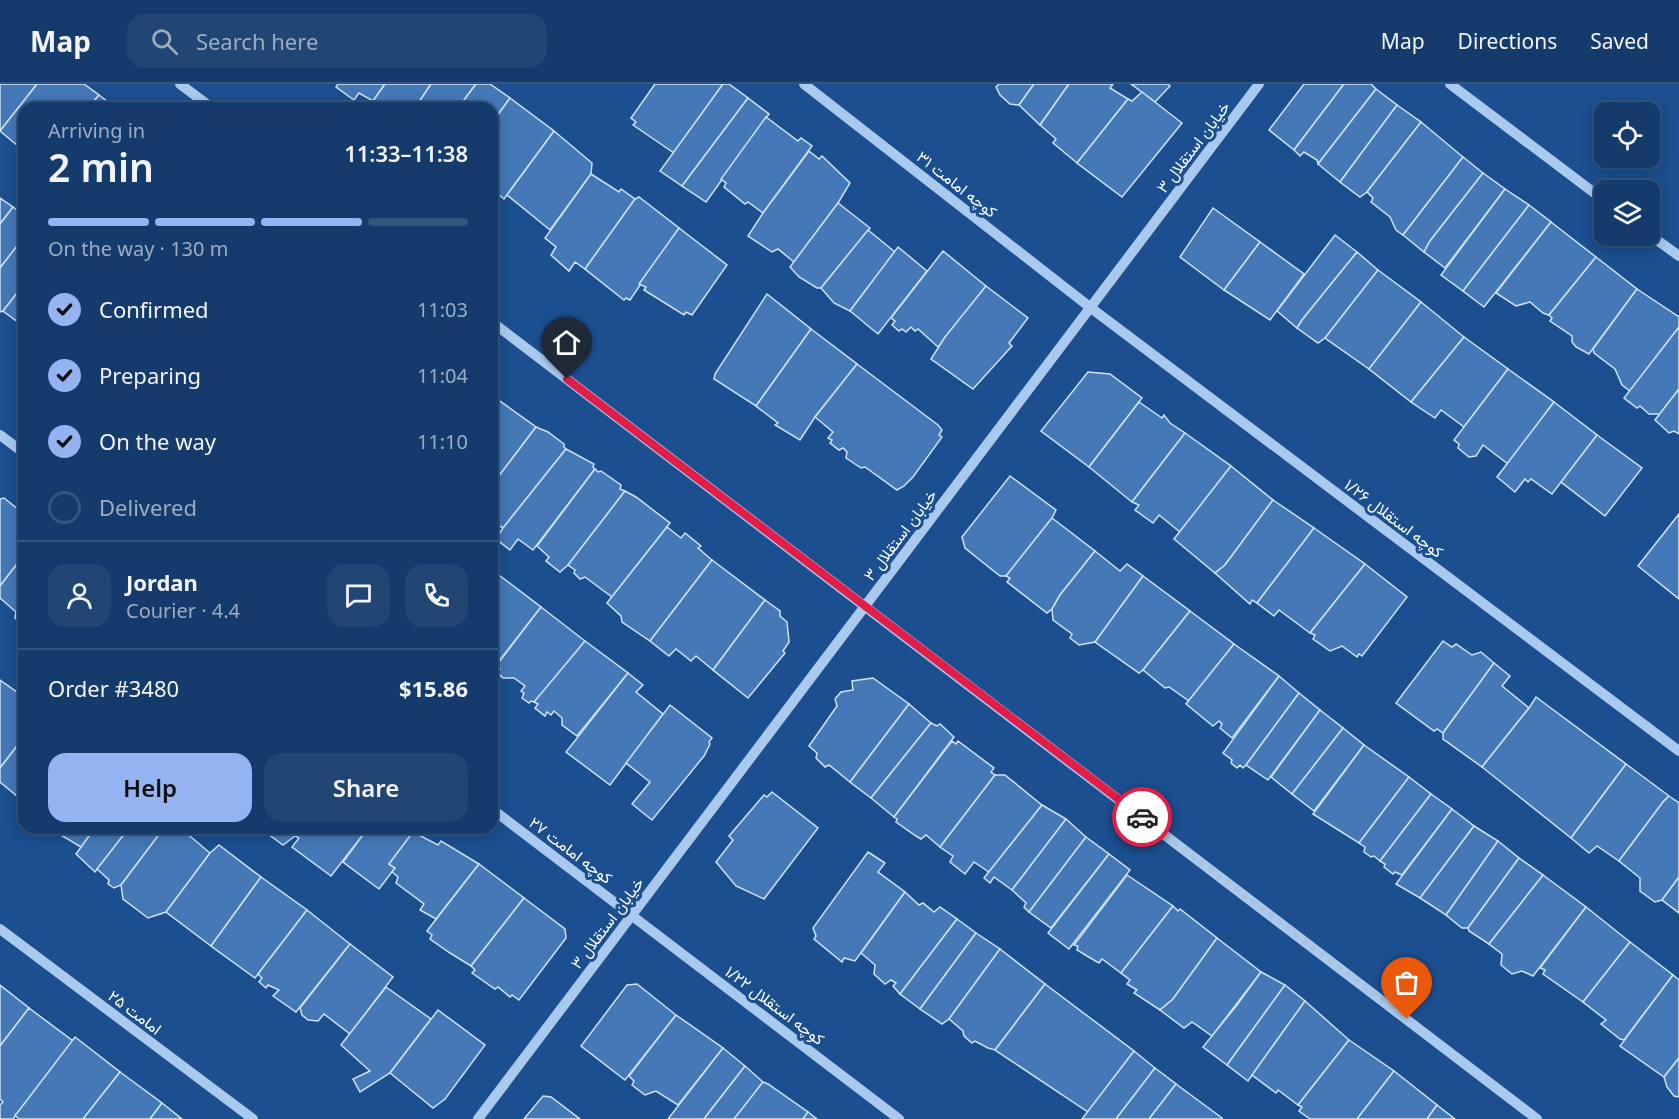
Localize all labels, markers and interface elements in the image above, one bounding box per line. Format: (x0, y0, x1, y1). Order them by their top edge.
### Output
search box (127, 14, 547, 68)
text: Map (30, 22, 91, 60)
icon: search (148, 25, 181, 58)
text: Search here (196, 26, 318, 56)
text: Map (1381, 27, 1425, 55)
text: Directions (1458, 27, 1557, 55)
text: Saved (1590, 27, 1649, 55)
street label: خیابان استقلال ۳ (1151, 96, 1235, 197)
map controls (1594, 102, 1660, 246)
button: locate (1594, 102, 1660, 168)
text: Arriving in (48, 117, 145, 144)
text: 11:33–11:38 (344, 138, 468, 168)
text: 2 min (48, 140, 154, 193)
street label: کوچه امامت ۳۱ (912, 146, 1002, 223)
button: layers (1594, 180, 1660, 246)
text: On the way · 130 m (48, 235, 228, 262)
icon: check (48, 293, 81, 326)
text: Confirmed (99, 294, 209, 324)
text: 11:03 (417, 296, 468, 323)
pin (541, 317, 592, 379)
icon: home (550, 326, 583, 359)
icon: check (48, 359, 81, 392)
text: Preparing (99, 360, 201, 390)
text: 11:04 (417, 362, 468, 389)
icon: check (48, 425, 81, 458)
text: On the way (99, 426, 216, 456)
text: 11:10 (417, 428, 468, 455)
street label: کوچه استقلال ۱/۲۶ (1339, 474, 1448, 563)
street label: خیابان استقلال ۳ (858, 484, 942, 585)
text: Delivered (99, 492, 197, 522)
button: person (48, 564, 111, 627)
button: chat (327, 564, 390, 627)
button: phone (405, 564, 468, 627)
text: Jordan (126, 567, 198, 597)
text: Courier · 4.4 (126, 597, 240, 624)
text: Order #3480 (48, 673, 179, 703)
text: $15.86 (399, 673, 468, 703)
button: Help (48, 753, 252, 822)
button: Share (264, 753, 468, 822)
courier (1112, 787, 1172, 847)
icon: car (1126, 801, 1159, 834)
street label: کوچه امامت ۲۷ (524, 811, 617, 889)
street label: خیابان استقلال ۳ (565, 872, 649, 973)
pin (1381, 957, 1432, 1019)
street label: کوچه استقلال ۱/۲۲ (720, 960, 829, 1050)
icon: bag (1390, 966, 1423, 999)
street label: امامت ۲۵ (104, 985, 166, 1039)

